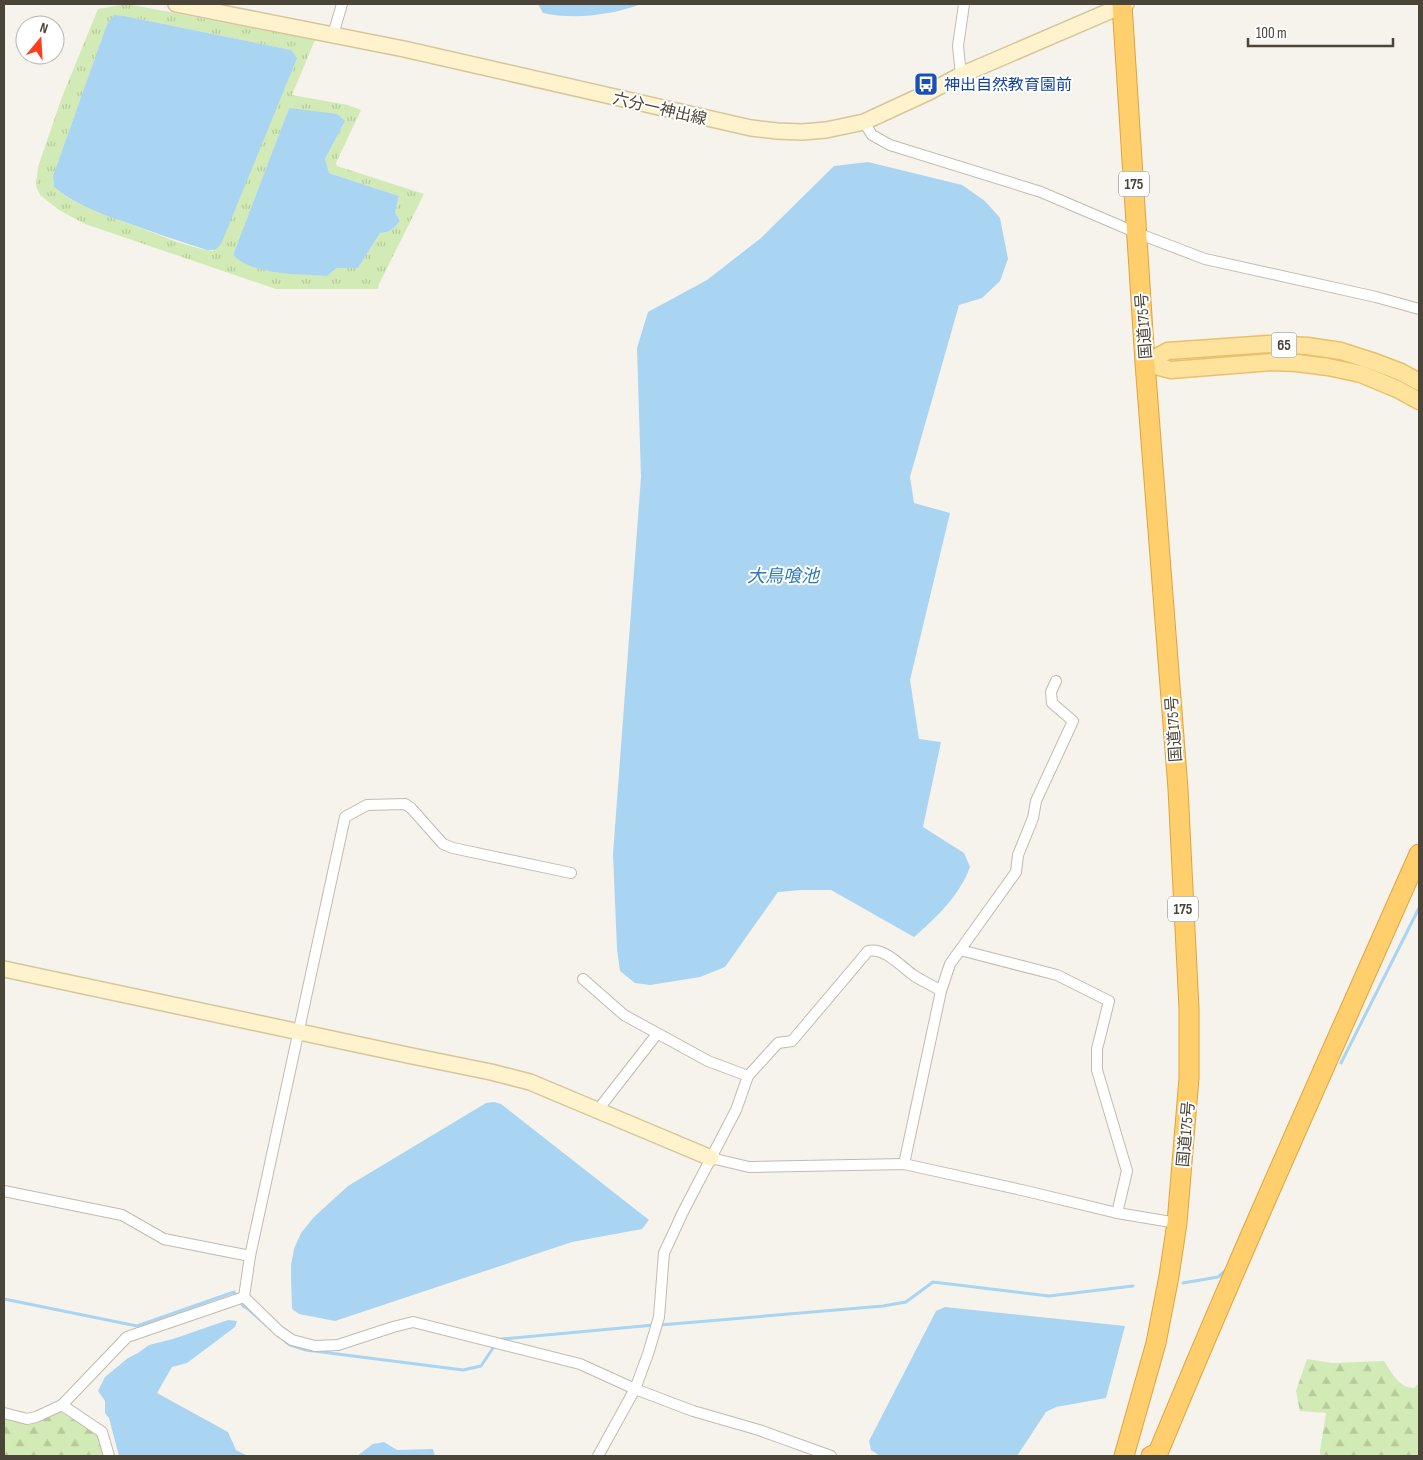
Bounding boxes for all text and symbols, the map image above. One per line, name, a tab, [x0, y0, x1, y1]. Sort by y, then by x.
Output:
north arrow	[15, 15, 65, 65]
scale bar	[1248, 15, 1393, 47]
text: N	[38, 19, 50, 37]
text: 100 m	[1256, 24, 1287, 43]
bus stop icon: 神出自然教育園前	[913, 71, 939, 97]
place label: 神出自然教育園前	[944, 76, 1072, 95]
street label: 六分一神出線	[611, 89, 709, 130]
road number: 175	[1119, 172, 1149, 196]
street label: 国道175号	[1133, 292, 1156, 360]
road number: 65	[1272, 332, 1296, 358]
water label: 大鳥喰池	[747, 566, 821, 587]
street label: 国道175号	[1163, 695, 1186, 763]
road number: 175	[1168, 896, 1198, 922]
street label: 国道175号	[1174, 1100, 1199, 1168]

